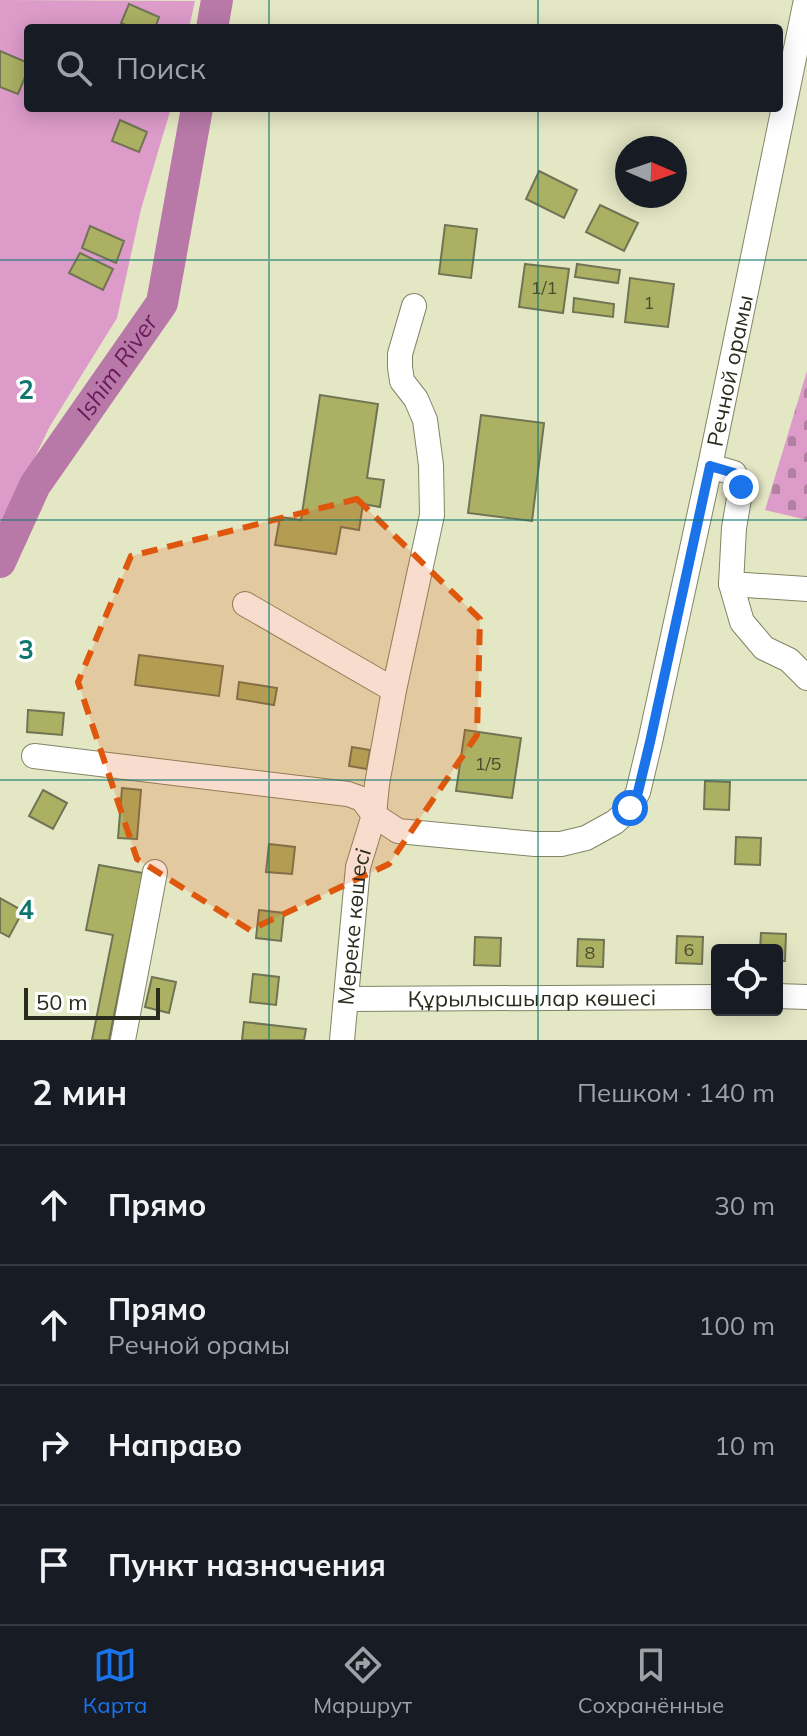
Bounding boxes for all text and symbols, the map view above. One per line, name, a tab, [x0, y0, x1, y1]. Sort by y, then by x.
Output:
search box	[24, 24, 783, 112]
icon: search	[52, 46, 96, 90]
text: Поиск	[116, 49, 206, 87]
north arrow	[615, 136, 687, 208]
house number: 1/1	[531, 276, 557, 299]
house number: 1	[644, 291, 654, 314]
street label: Речной орамы	[700, 292, 759, 449]
water label: Ishim River	[69, 307, 164, 425]
text: 2	[18, 373, 34, 406]
route end	[723, 469, 759, 505]
text: 3	[18, 633, 34, 666]
house number: 1/5	[475, 752, 502, 775]
route start	[612, 790, 648, 826]
street label: Мереке көшесі	[331, 845, 377, 1006]
text: 4	[18, 893, 34, 926]
house number: 6	[684, 938, 694, 961]
house number: 8	[585, 941, 595, 964]
map controls	[711, 944, 783, 1016]
button: locate	[711, 944, 783, 1016]
street label: Құрылысшылар көшесі	[408, 983, 656, 1013]
scale bar	[24, 984, 160, 1020]
text: 50 m	[36, 988, 87, 1016]
text: 2 мин	[32, 1071, 127, 1114]
text: Пешком · 140 m	[577, 1076, 775, 1109]
icon: ahead	[32, 1183, 76, 1227]
text: Прямо	[108, 1186, 206, 1224]
text: 30 m	[714, 1189, 775, 1222]
text: Прямо	[108, 1290, 206, 1328]
icon: ahead	[32, 1303, 76, 1347]
text: 100 m	[699, 1309, 775, 1342]
text: Речной орамы	[108, 1328, 290, 1361]
icon: right	[32, 1423, 76, 1467]
text: Направо	[108, 1426, 242, 1464]
text: 10 m	[714, 1429, 775, 1462]
icon: arrive	[32, 1543, 76, 1587]
text: Пункт назначения	[108, 1546, 386, 1584]
tab: Карта	[83, 1643, 148, 1719]
tab: Маршрут	[313, 1643, 412, 1719]
tab: Сохранённые	[578, 1643, 724, 1719]

